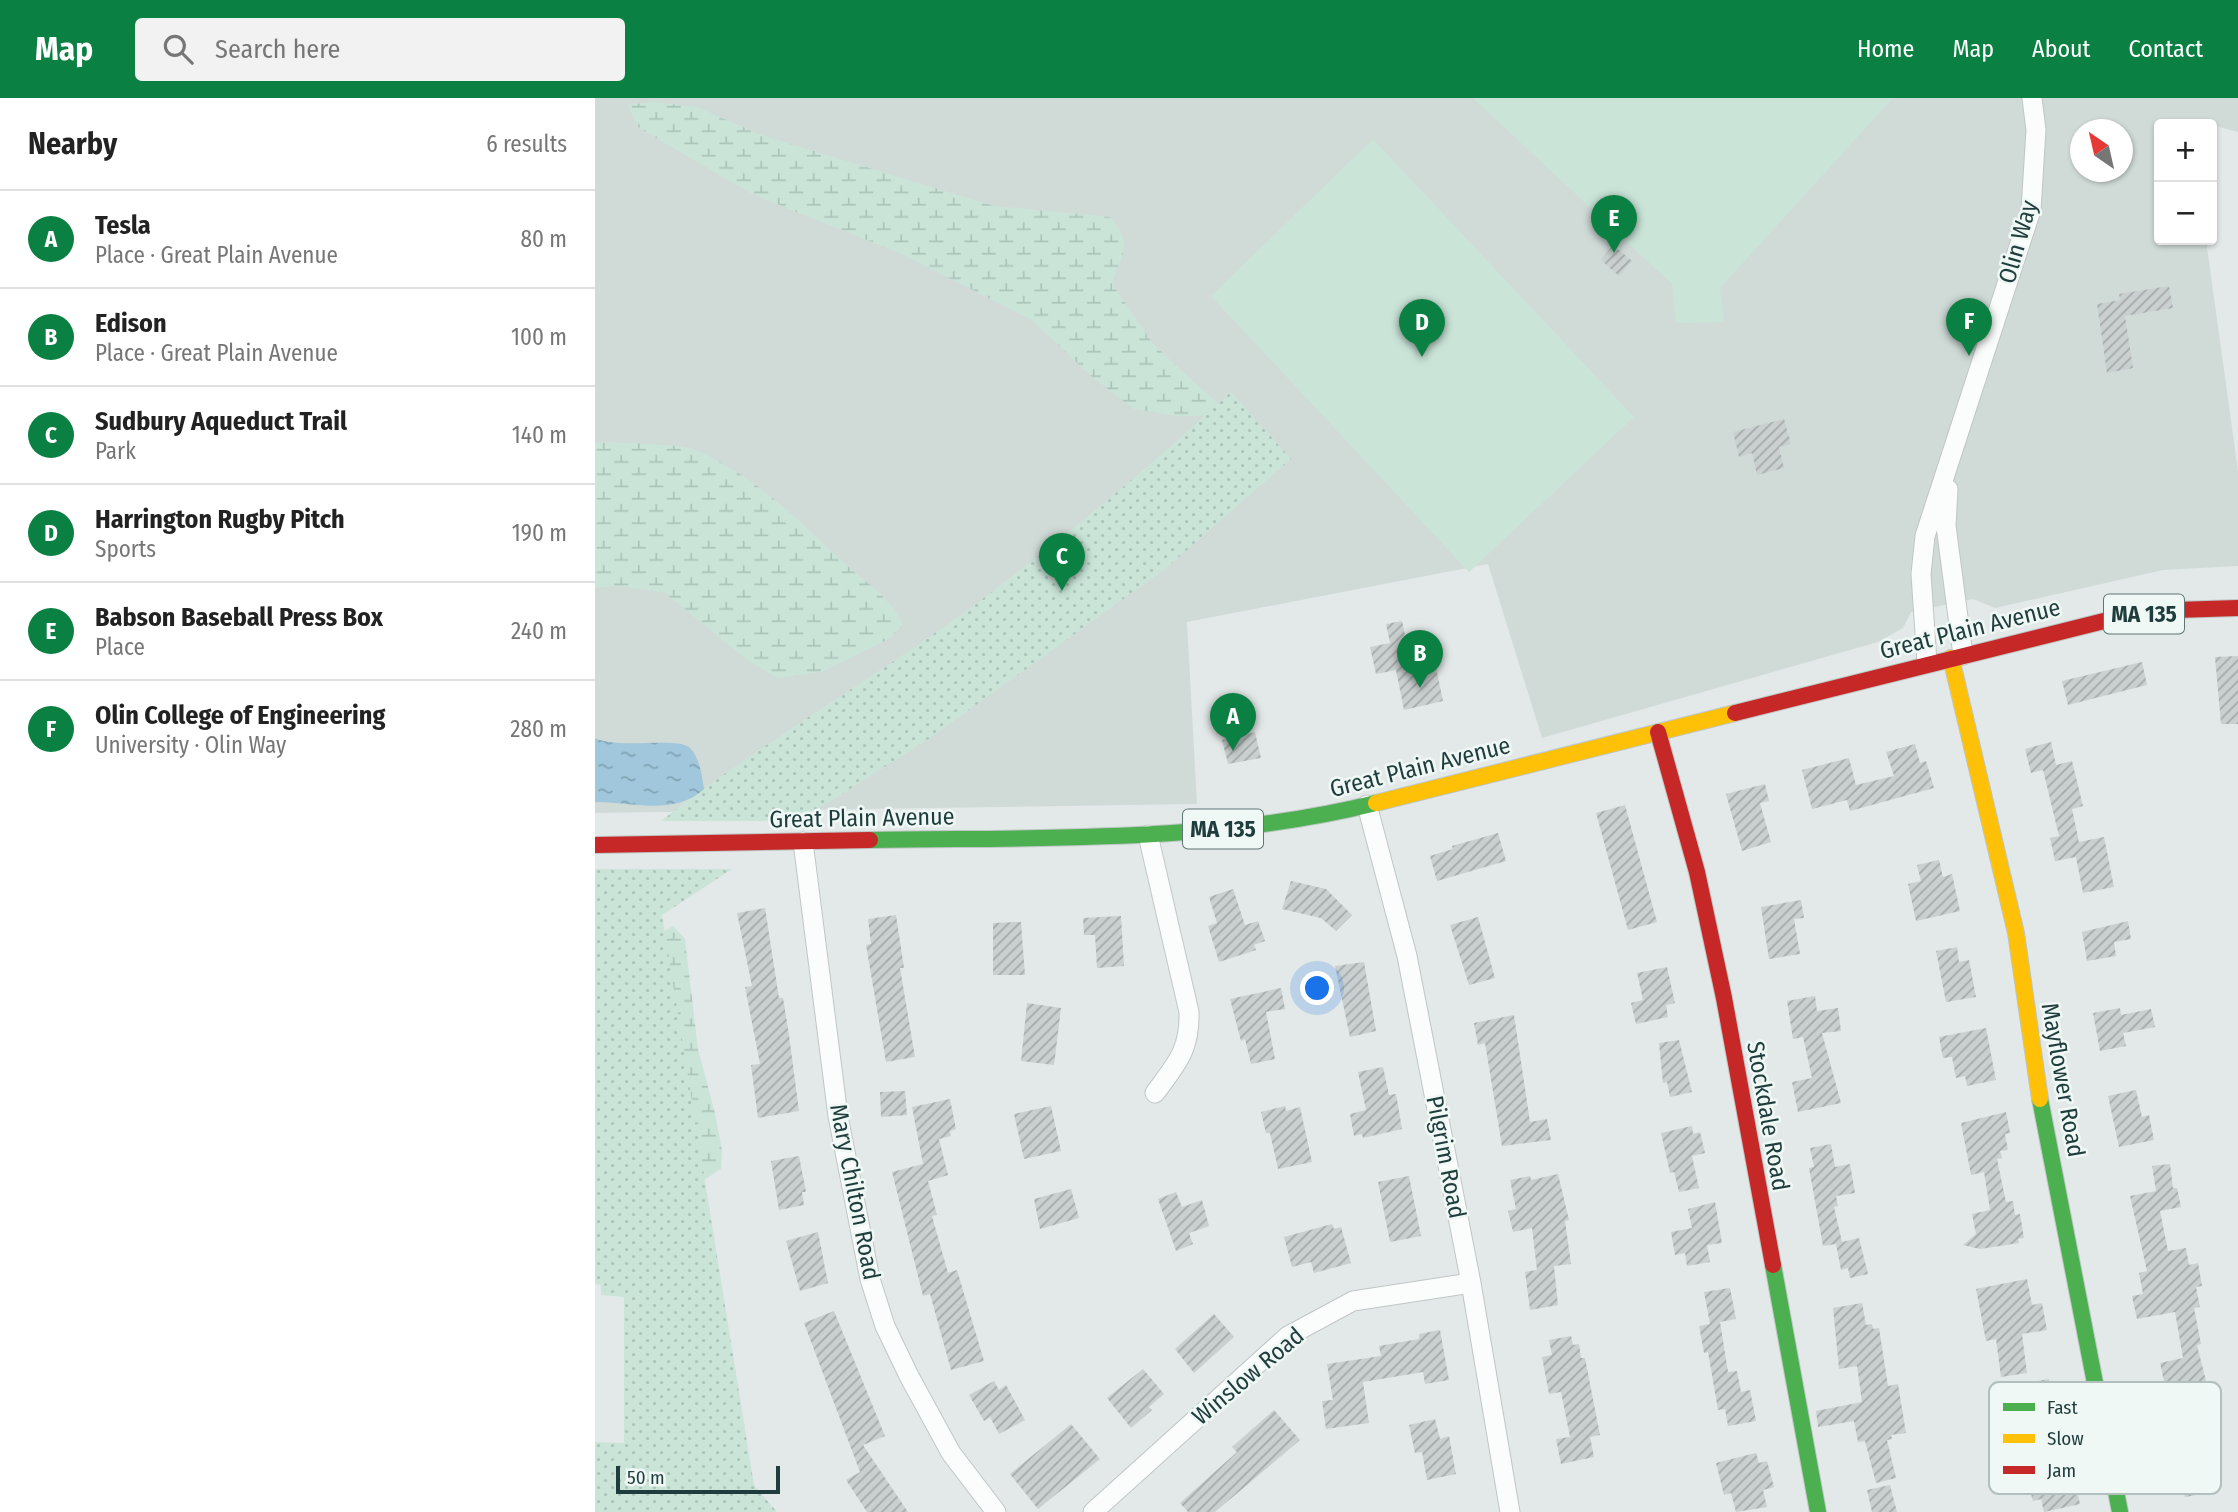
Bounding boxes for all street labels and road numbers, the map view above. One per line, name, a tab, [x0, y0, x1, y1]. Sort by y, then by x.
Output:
street label: Olin Way	[1993, 197, 2043, 287]
street label: Great Plain Avenue	[1877, 593, 2063, 665]
road number: MA 135	[2104, 594, 2184, 634]
street label: Great Plain Avenue	[1327, 731, 1513, 803]
street label: Great Plain Avenue	[769, 802, 955, 834]
road number: MA 135	[1183, 810, 1263, 848]
street label: Mayflower Road	[2036, 1001, 2090, 1159]
street label: Stockdale Road	[1741, 1039, 1795, 1193]
street label: Pilgrim Road	[1420, 1093, 1472, 1221]
street label: Mary Chilton Road	[824, 1102, 886, 1282]
street label: Winslow Road	[1187, 1321, 1309, 1431]

